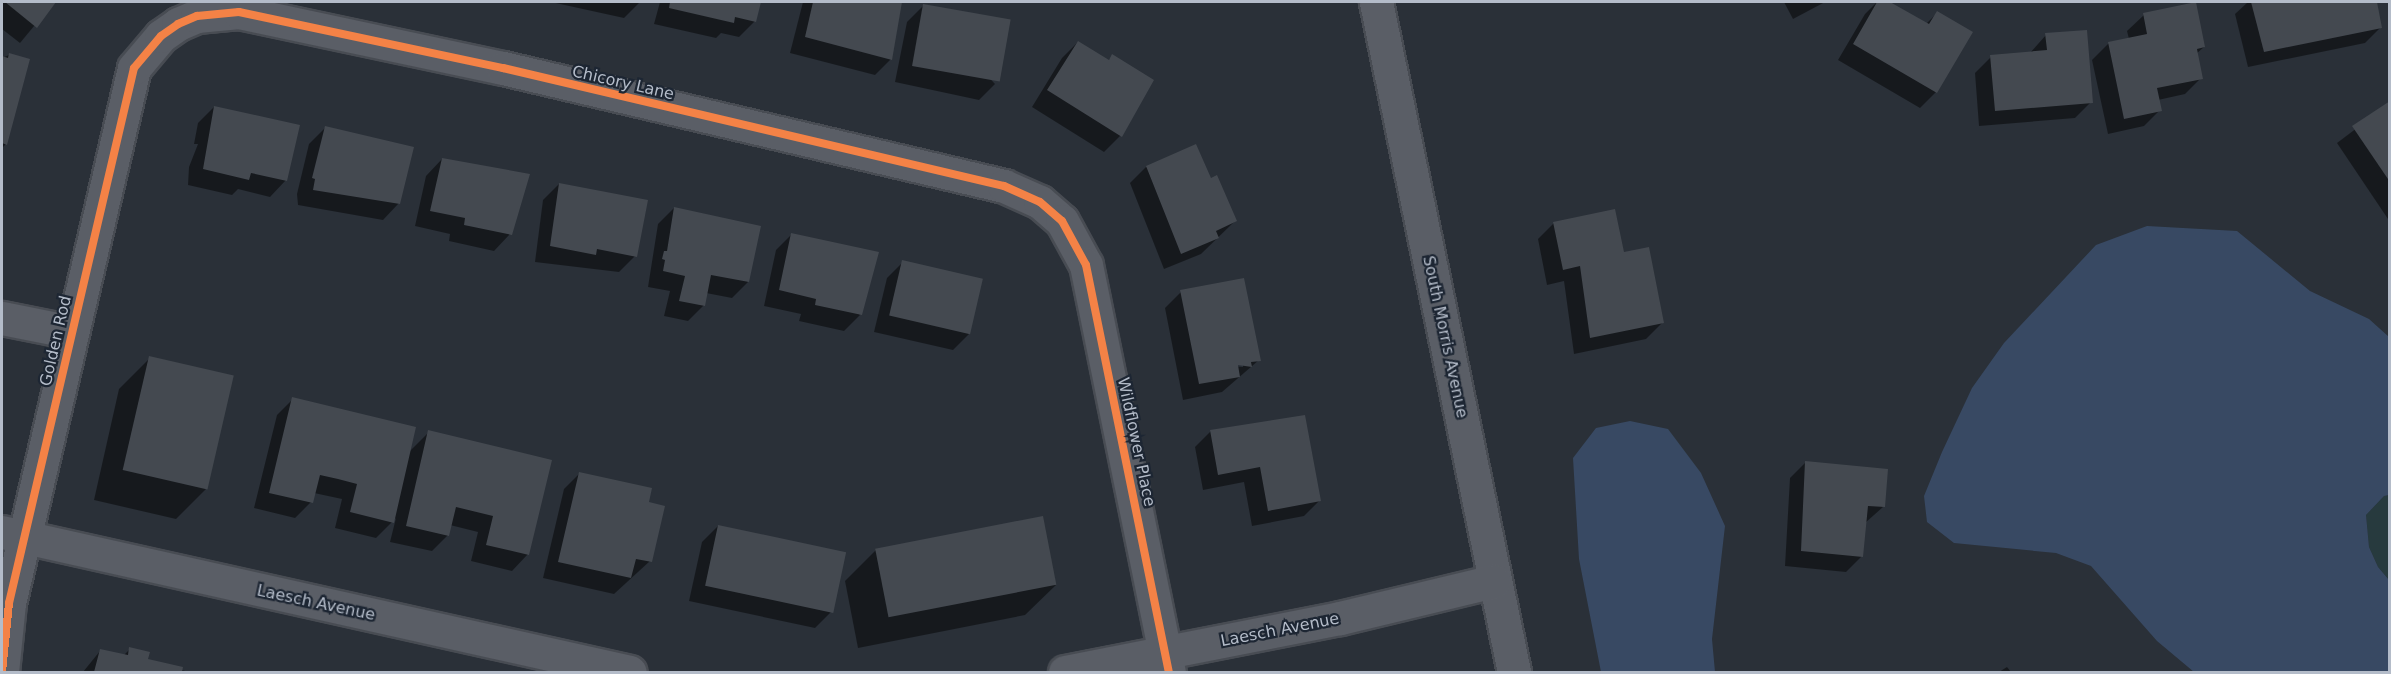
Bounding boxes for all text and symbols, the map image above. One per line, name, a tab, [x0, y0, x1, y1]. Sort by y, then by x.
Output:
street label: Chicory Lane	[570, 62, 676, 104]
street label: South Morris Avenue	[1418, 254, 1472, 420]
street label: Golden Rod	[36, 294, 76, 388]
street label: Wildflower Place	[1113, 376, 1159, 508]
street label: Laesch Avenue	[255, 581, 377, 625]
street label: Laesch Avenue	[1219, 609, 1341, 651]

